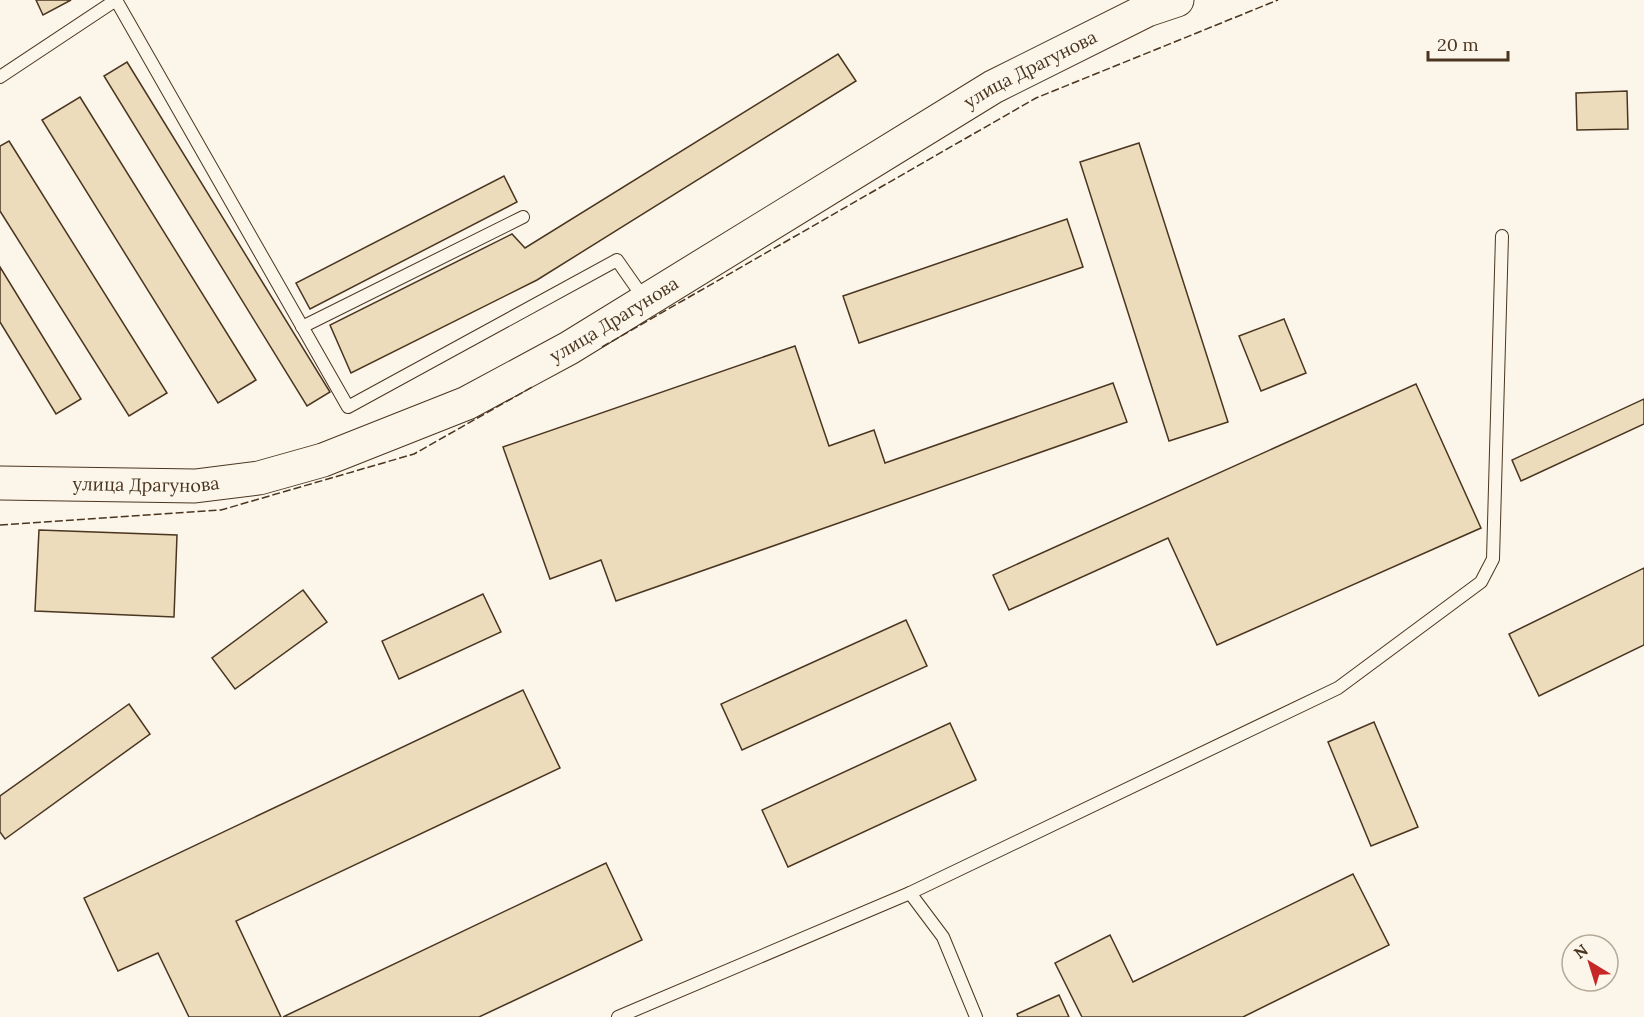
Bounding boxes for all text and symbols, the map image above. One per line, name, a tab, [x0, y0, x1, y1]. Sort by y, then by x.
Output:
scale bar	[1428, 24, 1508, 62]
street label: улица Драгунова	[959, 25, 1101, 113]
text: 20 m	[1437, 33, 1479, 56]
street label: улица Драгунова	[546, 271, 683, 367]
street label: улица Драгунова	[72, 471, 221, 498]
north arrow	[1560, 933, 1620, 993]
text: N	[1570, 939, 1592, 963]

